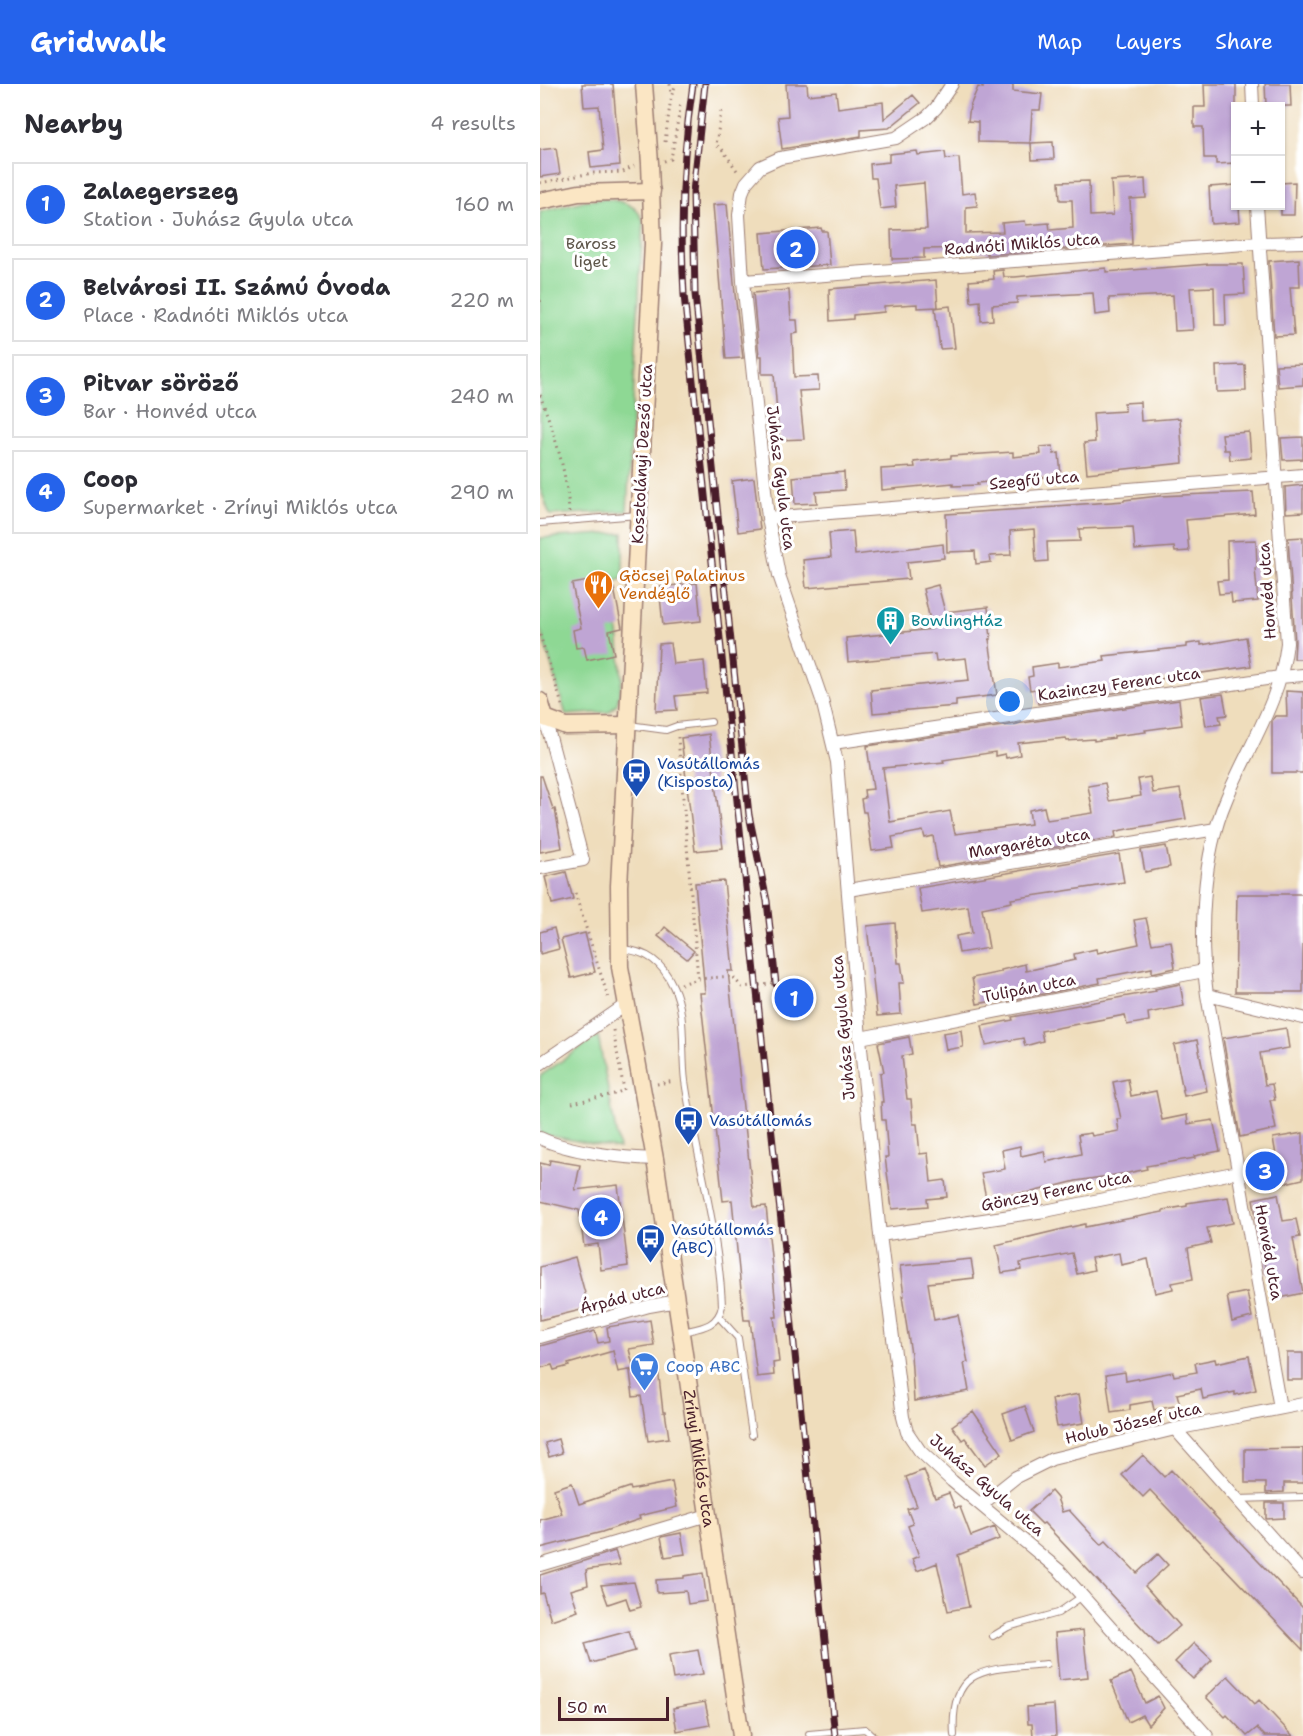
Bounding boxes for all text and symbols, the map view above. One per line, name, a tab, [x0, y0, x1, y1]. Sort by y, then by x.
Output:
text: Gridwalk	[30, 23, 167, 61]
text: Map	[1037, 28, 1082, 56]
text: Layers	[1115, 28, 1182, 56]
text: Share	[1215, 28, 1273, 56]
map controls	[1231, 102, 1285, 210]
button: +	[1231, 102, 1285, 156]
text: Nearby	[24, 106, 123, 141]
text: 4 results	[430, 110, 516, 136]
button: −	[1231, 156, 1285, 210]
text: Zalaegerszeg	[83, 177, 238, 206]
text: 1	[41, 191, 50, 217]
text: 160 m	[455, 191, 514, 217]
text: Station · Juhász Gyula utca	[83, 206, 353, 232]
pin: 2	[776, 226, 816, 272]
street label: Radnóti Miklós utca	[943, 228, 1101, 260]
park label: Baross liget	[566, 233, 616, 272]
text: Belvárosi II. Számú Óvoda	[83, 273, 390, 302]
text: 2	[39, 287, 53, 313]
text: 220 m	[450, 287, 514, 313]
text: Place · Radnóti Miklós utca	[83, 302, 348, 328]
street label: Kosztolányi Dezső utca	[627, 364, 657, 544]
text: Pitvar söröző	[83, 369, 239, 398]
text: 3	[39, 383, 53, 409]
text: 240 m	[449, 383, 514, 409]
text: Bar · Honvéd utca	[83, 398, 257, 424]
street label: Juhász Gyula utca	[762, 405, 800, 551]
text: Coop	[83, 465, 138, 494]
street label: Szegfű utca	[988, 466, 1080, 494]
text: 4	[39, 479, 53, 505]
text: 290 m	[449, 479, 514, 505]
text: Supermarket · Zrínyi Miklós utca	[83, 494, 397, 520]
street label: Honvéd utca	[1253, 542, 1281, 640]
place label: Göcsej Palatinus Vendéglő	[619, 565, 745, 604]
restaurant icon: Göcsej Palatinus Vendéglő	[582, 568, 614, 610]
building icon: BowlingHáz	[874, 604, 906, 646]
place label: BowlingHáz	[911, 610, 1003, 631]
street label: Kazinczy Ferenc utca	[1036, 662, 1202, 706]
your location	[995, 687, 1024, 716]
place label: Vasútállomás (Kisposta)	[657, 753, 760, 792]
bus stop icon: Vasútállomás (Kisposta)	[620, 756, 652, 798]
street label: Margaréta utca	[967, 823, 1091, 863]
street label: Juhász Gyula utca	[826, 955, 860, 1101]
street label: Tulipán utca	[981, 969, 1077, 1007]
pin: 1	[774, 976, 814, 1020]
bus stop icon: Vasútállomás	[672, 1104, 704, 1146]
place label: Vasútállomás	[709, 1110, 812, 1131]
pin: 3	[1246, 1148, 1284, 1194]
street label: Gönczy Ferenc utca	[979, 1166, 1133, 1216]
pin: 4	[582, 1194, 620, 1240]
street label: Honvéd utca	[1250, 1202, 1288, 1302]
place label: Vasútállomás (ABC)	[671, 1219, 774, 1258]
bus stop icon: Vasútállomás (ABC)	[634, 1222, 666, 1264]
street label: Árpád utca	[578, 1277, 667, 1319]
supermarket icon: Coop ABC	[629, 1350, 661, 1392]
place label: Coop ABC	[666, 1356, 740, 1377]
street label: Zrínyi Miklós utca	[679, 1388, 720, 1529]
street label: Holub József utca	[1063, 1397, 1203, 1449]
street label: Juhász Gyula utca	[925, 1429, 1049, 1541]
scale bar	[558, 1694, 669, 1722]
text: 50 m	[567, 1697, 607, 1718]

